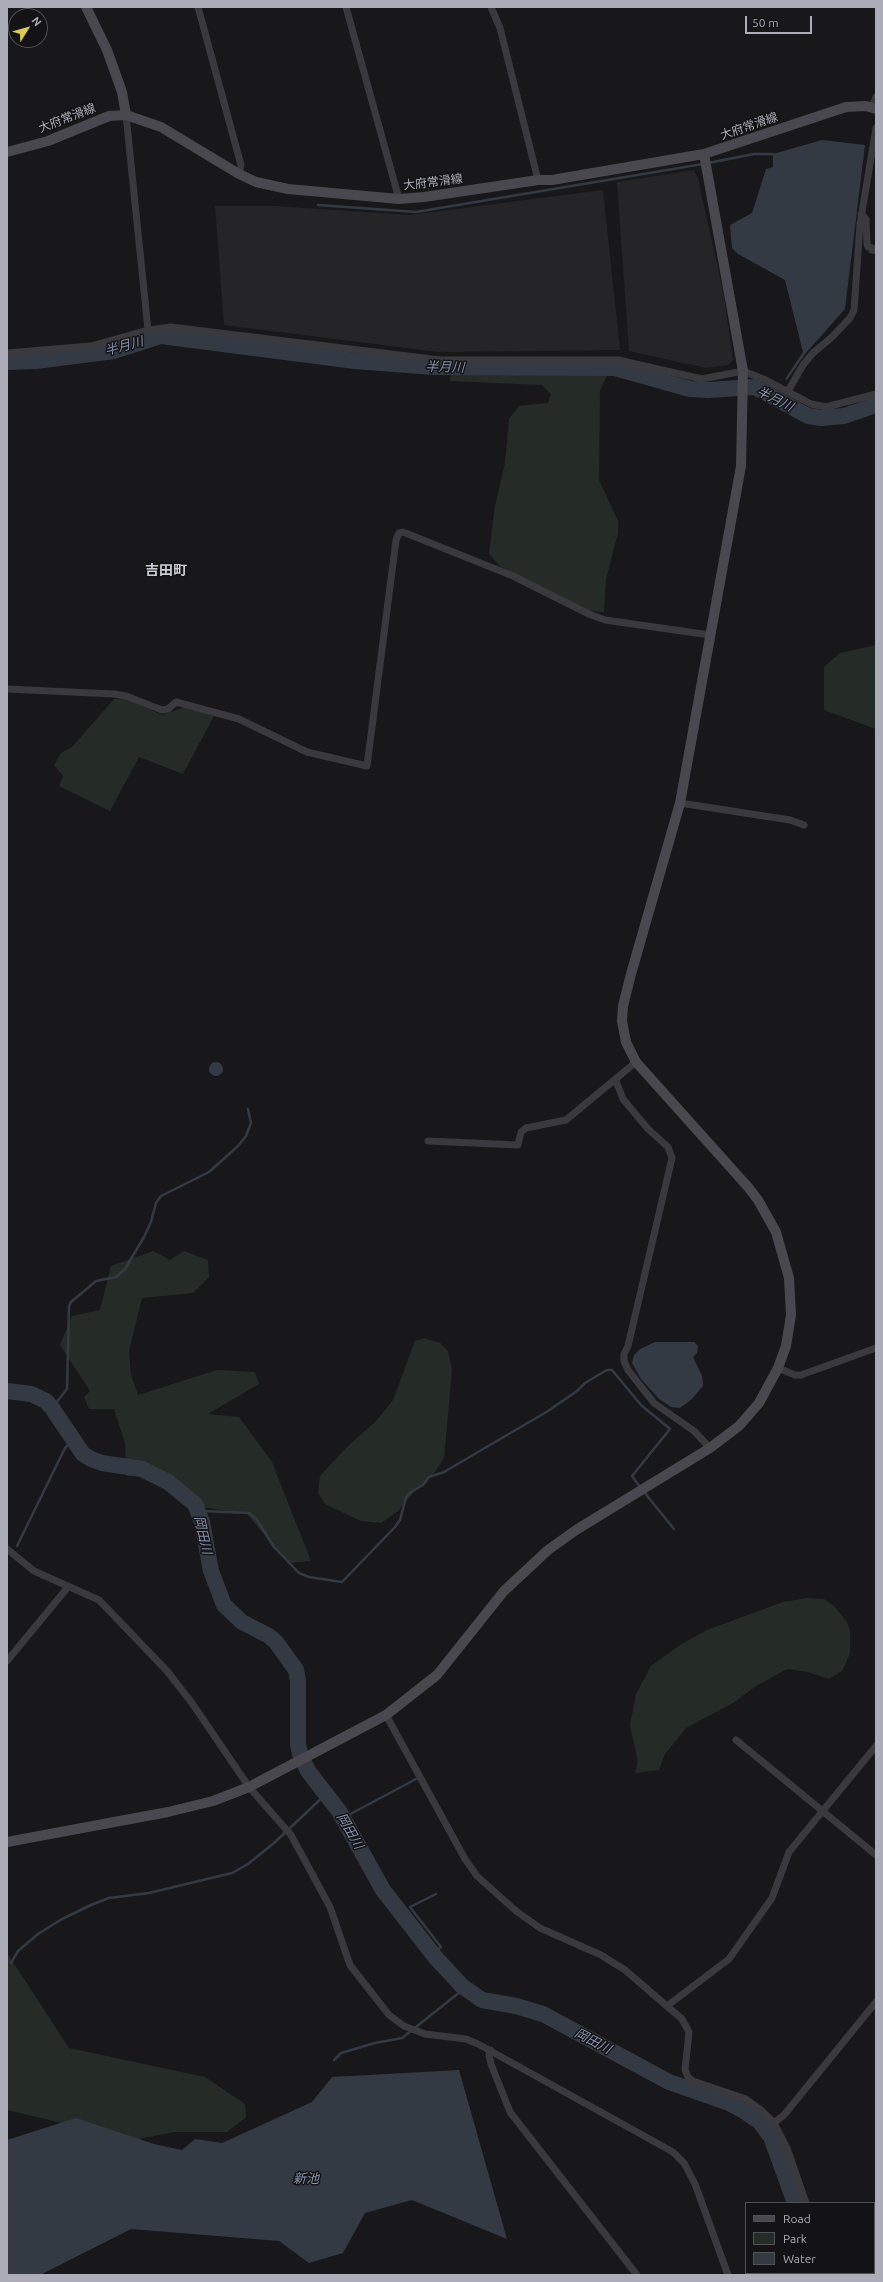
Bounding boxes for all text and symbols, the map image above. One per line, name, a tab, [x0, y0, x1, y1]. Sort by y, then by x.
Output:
north arrow	[8, 8, 48, 48]
scale bar	[747, 8, 814, 34]
text: N	[30, 14, 44, 28]
text: 50 m	[752, 16, 779, 29]
street label: 大府常滑線	[36, 101, 98, 135]
street label: 大府常滑線	[718, 109, 780, 143]
street label: 大府常滑線	[402, 171, 464, 193]
water label: 半月川	[103, 333, 145, 359]
water label: 半月川	[425, 359, 465, 375]
water label: 半月川	[754, 383, 796, 415]
district label: 吉田町	[145, 562, 187, 578]
water label: 岡田川	[191, 1514, 215, 1556]
water label: 岡田川	[333, 1810, 367, 1852]
water label: 岡田川	[572, 2025, 614, 2057]
water label: 新池	[293, 2171, 319, 2187]
legend	[745, 2202, 875, 2274]
text: Road	[783, 2212, 811, 2225]
text: Park	[783, 2232, 807, 2245]
text: Water	[783, 2252, 816, 2265]

